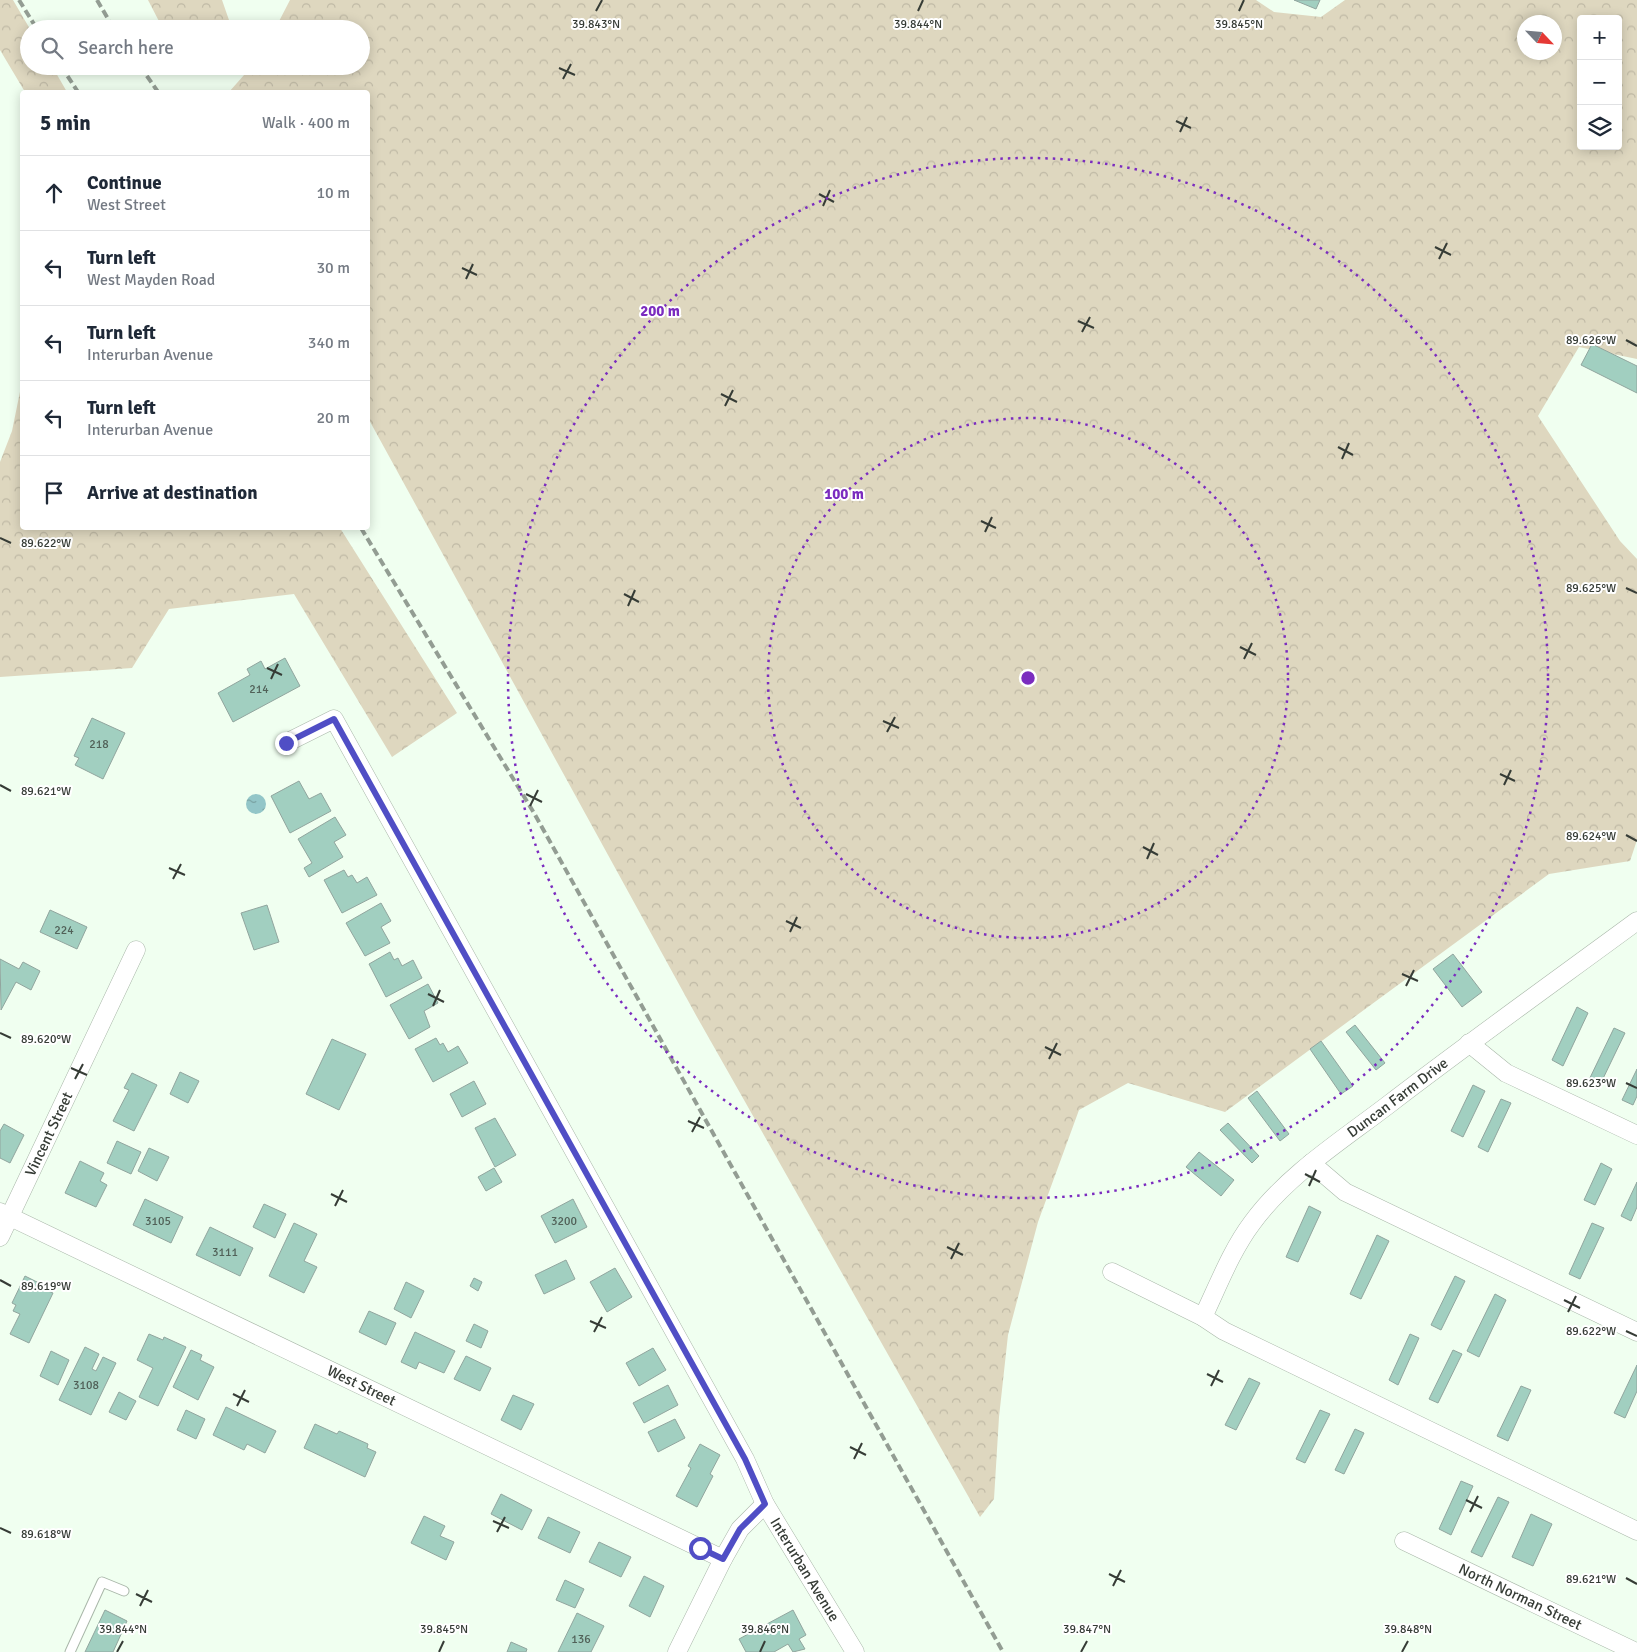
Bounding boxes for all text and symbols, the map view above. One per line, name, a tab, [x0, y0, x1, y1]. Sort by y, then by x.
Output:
north arrow	[1517, 15, 1562, 60]
map controls	[1577, 15, 1622, 150]
button: +	[1577, 15, 1622, 60]
text: 39.843°N	[572, 17, 620, 32]
text: 39.844°N	[894, 17, 942, 32]
text: 39.845°N	[1215, 17, 1263, 32]
search box	[20, 20, 370, 75]
icon: search	[38, 34, 66, 62]
text: Search here	[78, 36, 174, 60]
button: −	[1577, 60, 1622, 105]
button: layers	[1577, 105, 1622, 150]
text: 5 min	[40, 110, 91, 136]
text: Walk · 400 m	[262, 113, 350, 133]
text: Continue	[87, 171, 162, 195]
icon: ahead	[40, 179, 68, 207]
text: 10 m	[316, 183, 350, 203]
text: West Street	[87, 195, 166, 215]
text: Turn left	[87, 246, 156, 270]
icon: left	[40, 254, 68, 282]
text: 30 m	[316, 258, 350, 278]
text: West Mayden Road	[87, 270, 215, 290]
text: 200 m	[640, 302, 680, 320]
text: Turn left	[87, 321, 156, 345]
icon: left	[40, 329, 68, 357]
text: 340 m	[308, 333, 350, 353]
text: 89.626°W	[1566, 333, 1616, 348]
text: Interurban Avenue	[87, 345, 213, 365]
text: Turn left	[87, 396, 156, 420]
icon: left	[40, 404, 68, 432]
text: 20 m	[316, 408, 350, 428]
text: Interurban Avenue	[87, 420, 213, 440]
icon: arrive	[40, 479, 68, 507]
text: Arrive at destination	[87, 481, 258, 505]
text: 100 m	[824, 485, 864, 503]
text: 89.622°W	[21, 536, 71, 551]
text: 89.625°W	[1566, 581, 1616, 596]
centre of rings	[1019, 669, 1037, 687]
house number: 214	[249, 682, 269, 697]
route end	[275, 732, 298, 755]
house number: 218	[89, 737, 109, 752]
text: 89.621°W	[21, 784, 71, 799]
text: 89.624°W	[1566, 829, 1616, 844]
house number: 224	[54, 923, 74, 938]
text: 89.620°W	[21, 1032, 71, 1047]
street label: Duncan Farm Drive	[1344, 1054, 1452, 1141]
text: 89.623°W	[1566, 1076, 1616, 1091]
street label: Vincent Street	[21, 1089, 76, 1179]
house number: 3105	[145, 1214, 171, 1229]
house number: 3200	[551, 1214, 577, 1229]
house number: 3111	[212, 1245, 238, 1260]
text: 89.619°W	[21, 1279, 71, 1294]
text: 89.622°W	[1566, 1324, 1616, 1339]
street label: West Street	[324, 1361, 399, 1410]
house number: 3108	[73, 1378, 99, 1393]
street label: Interurban Avenue	[766, 1514, 843, 1625]
text: 89.618°W	[21, 1527, 71, 1542]
route start	[689, 1537, 712, 1560]
street label: North Norman Street	[1456, 1560, 1585, 1634]
text: 89.621°W	[1566, 1572, 1616, 1587]
text: 39.844°N	[99, 1622, 147, 1637]
text: 39.845°N	[420, 1622, 468, 1637]
text: 39.846°N	[741, 1622, 789, 1637]
text: 39.847°N	[1063, 1622, 1111, 1637]
text: 39.848°N	[1384, 1622, 1432, 1637]
house number: 136	[571, 1632, 591, 1647]

